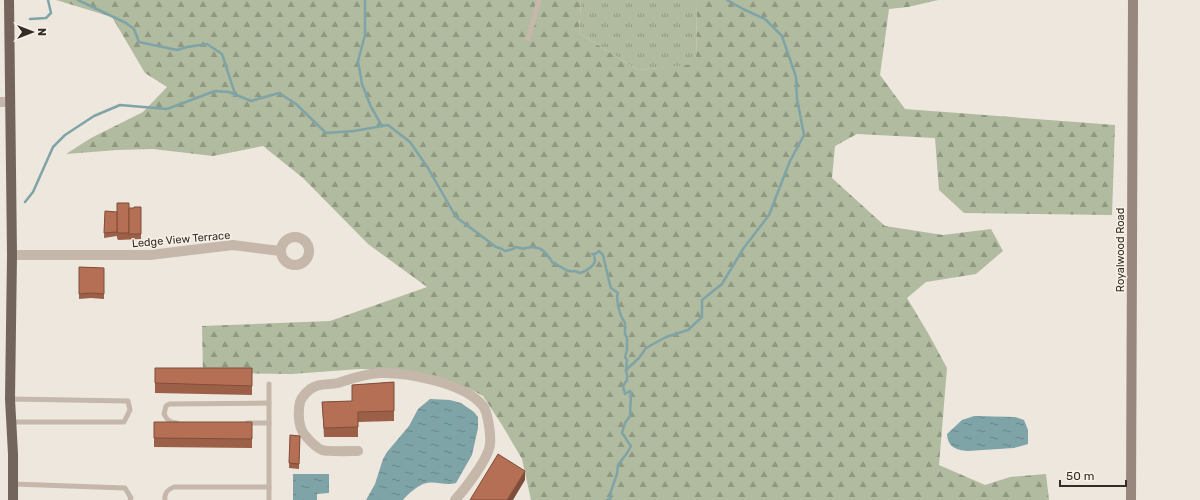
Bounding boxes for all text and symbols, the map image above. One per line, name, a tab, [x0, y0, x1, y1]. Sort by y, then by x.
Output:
north arrow	[12, 12, 52, 52]
text: N	[35, 28, 48, 36]
street label: Royalwood Road	[1114, 208, 1127, 292]
street label: Ledge View Terrace	[131, 229, 231, 250]
scale bar	[1060, 462, 1126, 488]
text: 50 m	[1066, 469, 1094, 483]

